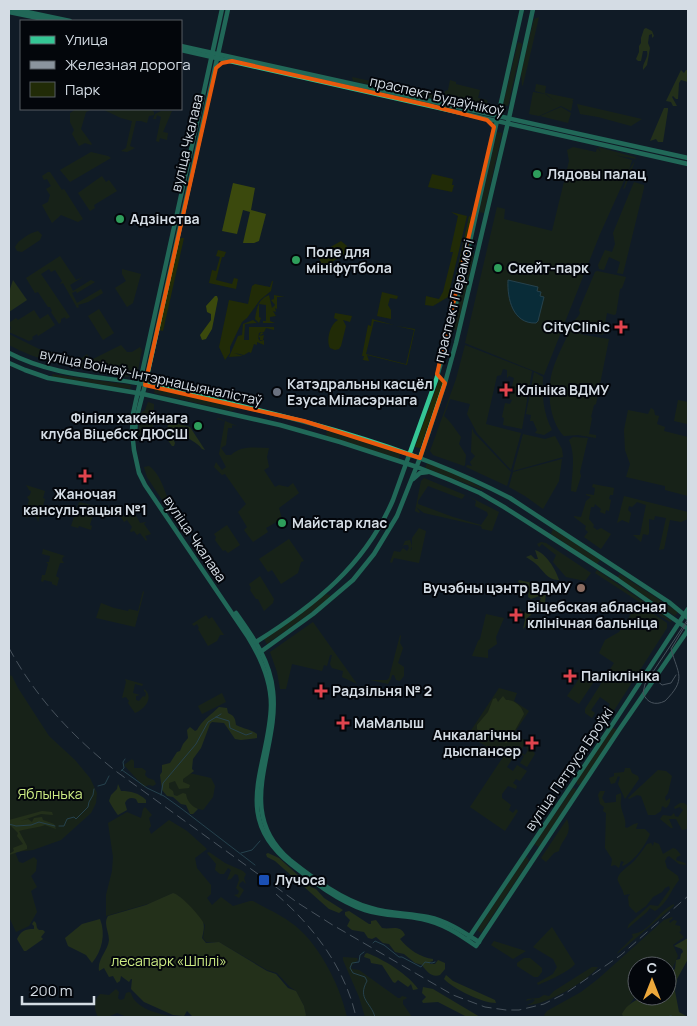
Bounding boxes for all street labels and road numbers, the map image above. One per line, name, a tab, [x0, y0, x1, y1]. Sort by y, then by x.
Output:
street label: праспект Будаўнікоў	[368, 71, 507, 120]
street label: вуліца Чкалава	[166, 92, 207, 194]
street label: праспект Перамогі	[429, 237, 478, 365]
street label: вуліца Воінаў-Інтэрнацыяналістаў	[38, 344, 265, 410]
street label: вуліца Чкалава	[160, 492, 231, 585]
street label: вуліца Пятруся Броўкі	[520, 703, 617, 834]

